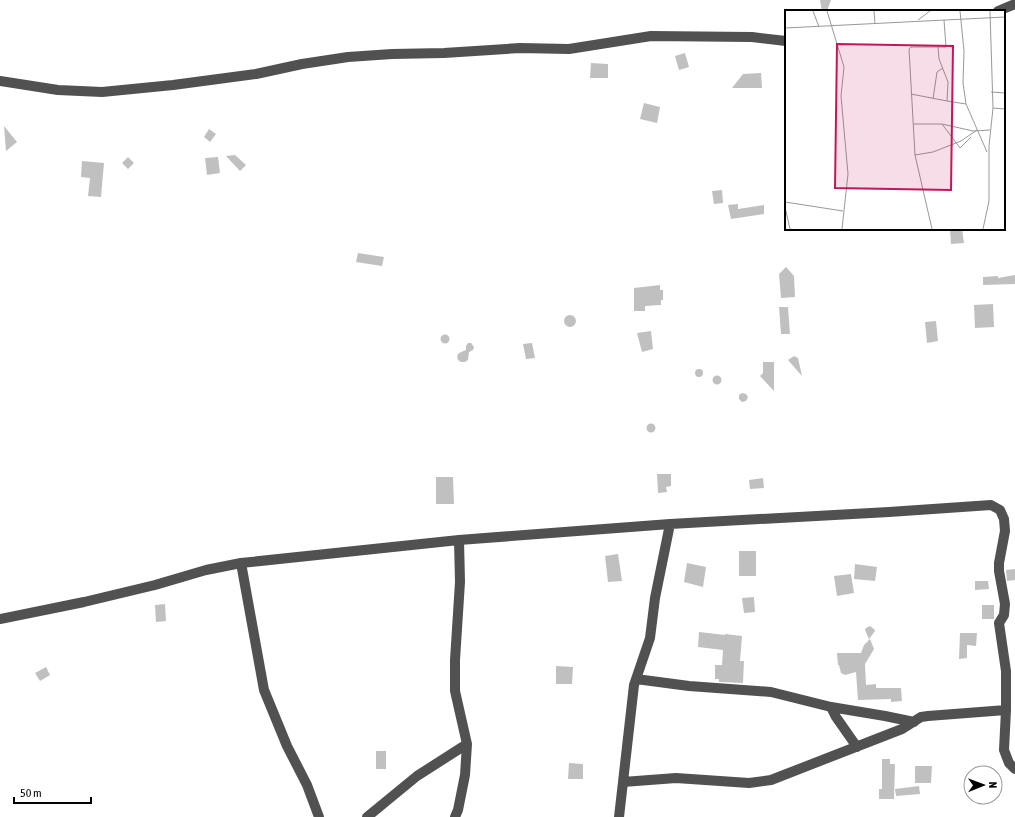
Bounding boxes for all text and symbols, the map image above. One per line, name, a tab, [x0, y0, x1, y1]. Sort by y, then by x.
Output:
inset map	[785, 10, 1005, 230]
north arrow	[963, 765, 1003, 805]
scale bar	[14, 779, 91, 805]
text: N	[987, 781, 999, 788]
text: 50 m	[20, 786, 42, 800]

